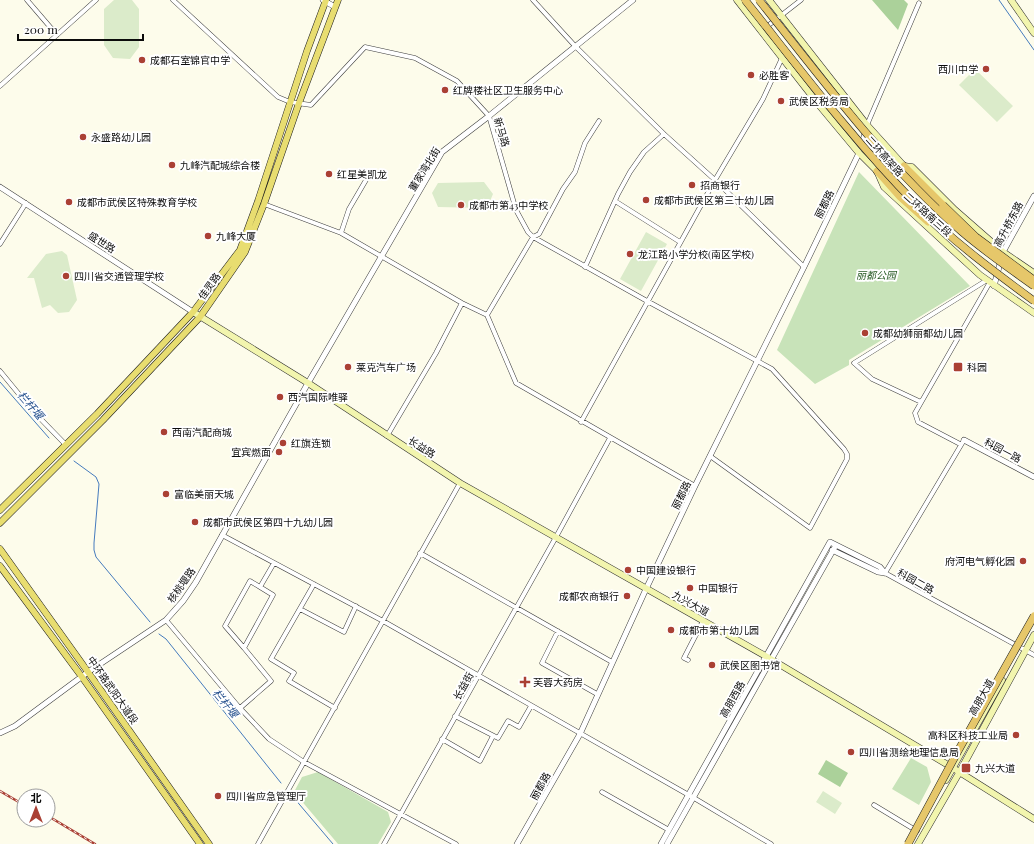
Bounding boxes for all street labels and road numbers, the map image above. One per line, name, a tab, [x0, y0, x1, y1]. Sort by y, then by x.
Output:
street label: 新马路	[491, 116, 513, 148]
street label: 二环高架路	[863, 133, 907, 179]
street label: 董家湾北街	[405, 144, 443, 194]
street label: 丽都路	[811, 187, 837, 221]
street label: 二环路南三段	[901, 189, 955, 239]
street label: 高升桥东路	[990, 199, 1026, 249]
street label: 盛世路	[86, 228, 118, 256]
street label: 佳灵路	[195, 270, 223, 302]
street label: 长益路	[406, 433, 438, 461]
street label: 科园一路	[982, 434, 1024, 466]
street label: 丽都路	[668, 478, 694, 512]
street label: 核桃堰路	[164, 565, 198, 605]
street label: 科园二路	[895, 565, 937, 597]
street label: 九兴大道	[670, 587, 712, 619]
street label: 中环路武阳大道段	[84, 653, 142, 727]
street label: 长益街	[450, 669, 476, 703]
street label: 高朋大道	[965, 676, 997, 718]
street label: 高朋西路	[716, 678, 748, 720]
street label: 丽都路	[527, 769, 553, 803]

